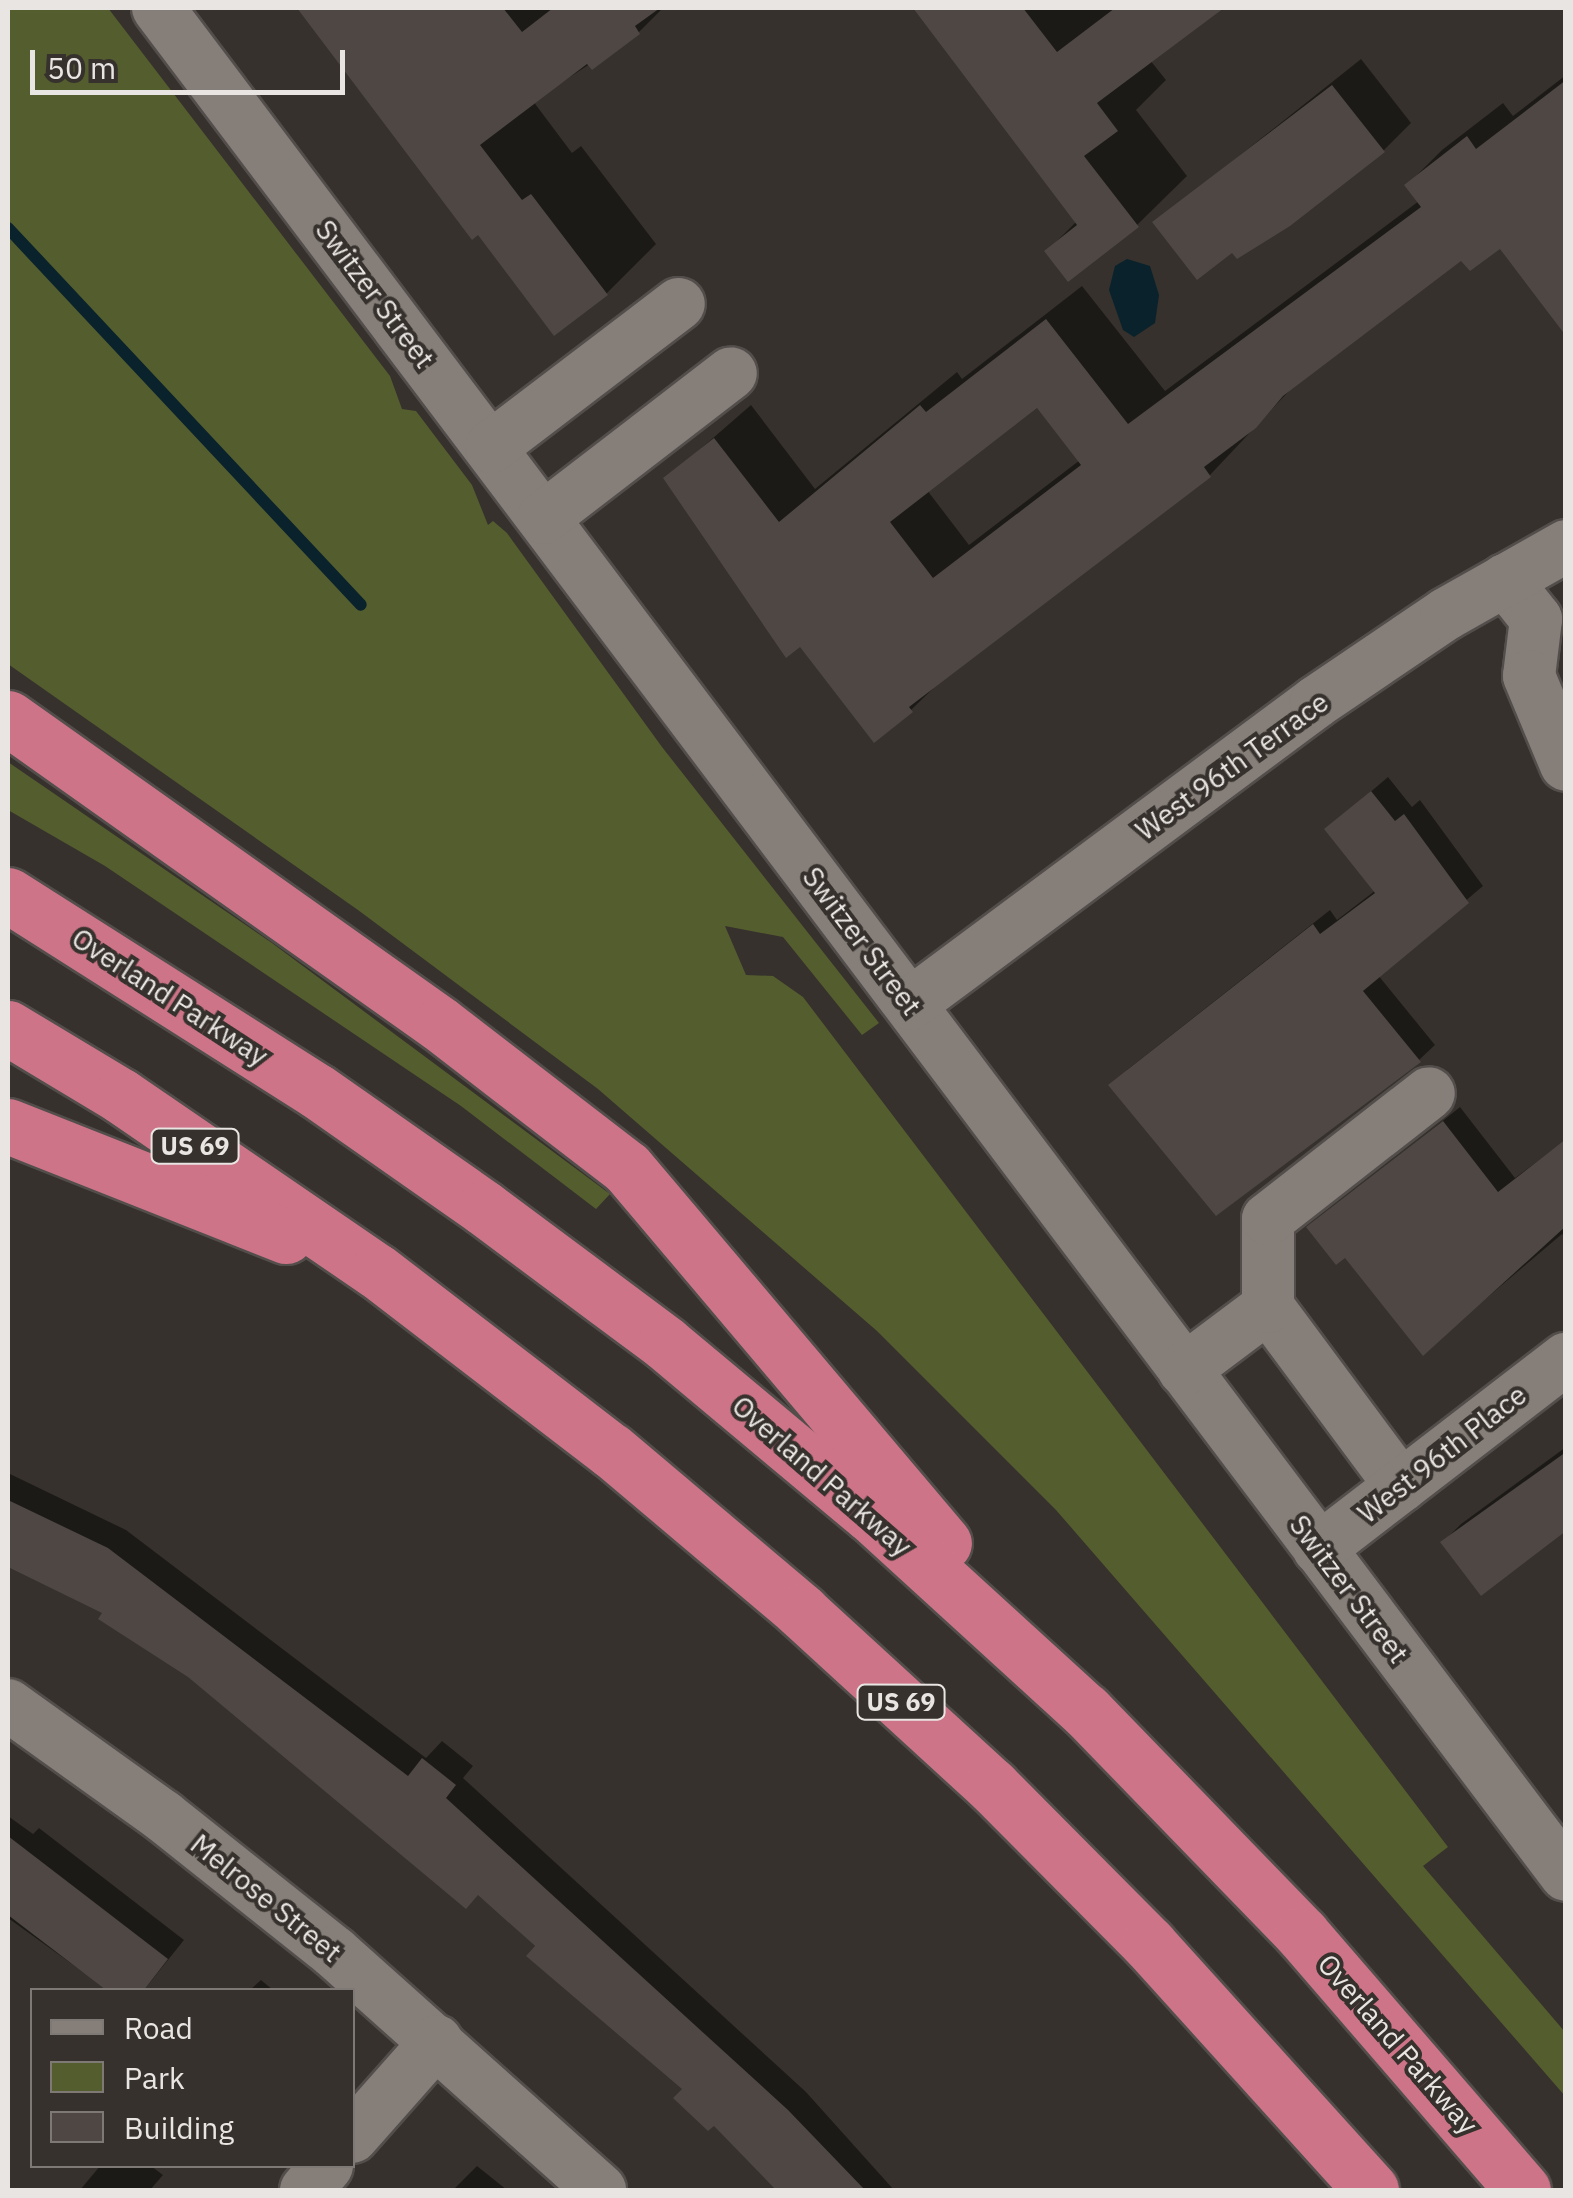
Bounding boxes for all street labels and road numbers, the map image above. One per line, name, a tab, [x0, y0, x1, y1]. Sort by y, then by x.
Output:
street label: Switzer Street	[309, 213, 441, 375]
street label: West 96th Terrace	[1129, 685, 1335, 847]
street label: Switzer Street	[796, 860, 928, 1022]
street label: Overland Parkway	[66, 921, 274, 1073]
road number: US 69	[150, 1126, 240, 1166]
street label: West 96th Place	[1351, 1378, 1533, 1530]
street label: Overland Parkway	[725, 1389, 919, 1563]
street label: Switzer Street	[1283, 1508, 1415, 1670]
road number: US 69	[856, 1682, 946, 1722]
street label: Melrose Street	[184, 1827, 348, 1969]
street label: Overland Parkway	[1311, 1947, 1485, 2141]

